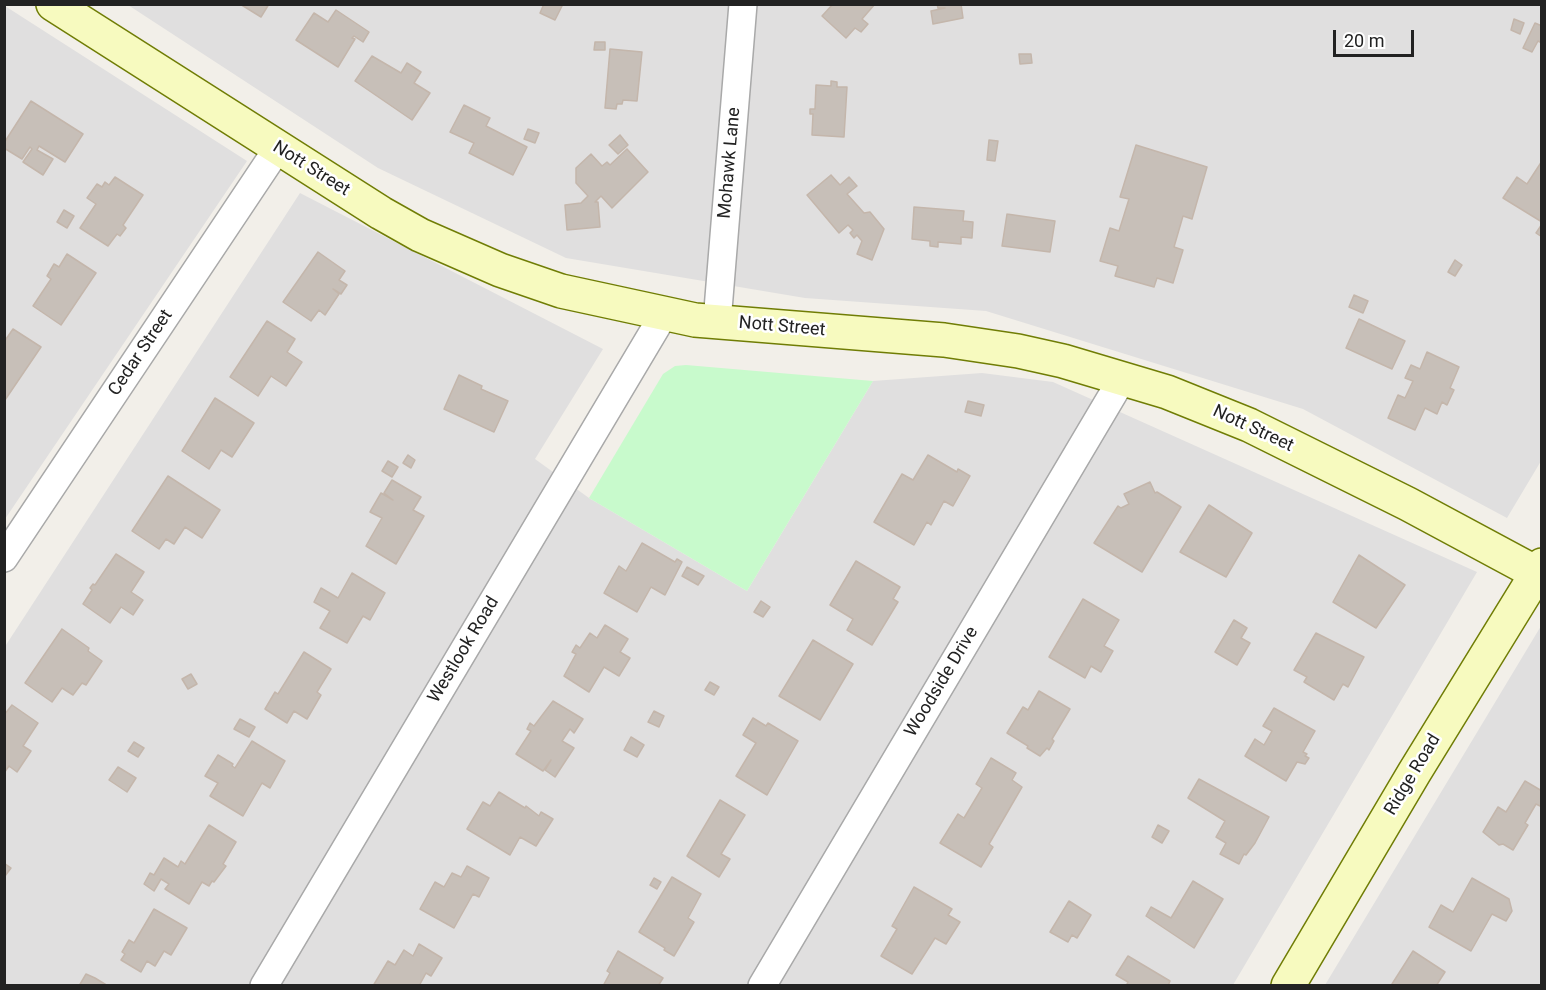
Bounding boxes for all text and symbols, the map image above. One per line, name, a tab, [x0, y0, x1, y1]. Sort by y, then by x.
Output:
scale bar	[1336, 18, 1417, 56]
text: 20 m	[1344, 30, 1384, 51]
street label: Mohawk Lane	[714, 106, 746, 220]
street label: Nott Street	[268, 137, 354, 201]
street label: Cedar Street	[104, 306, 178, 400]
street label: Nott Street	[738, 312, 826, 342]
street label: Nott Street	[1209, 401, 1297, 457]
street label: Westlook Road	[424, 593, 504, 707]
street label: Woodside Drive	[901, 623, 983, 741]
street label: Ridge Road	[1380, 730, 1446, 820]

